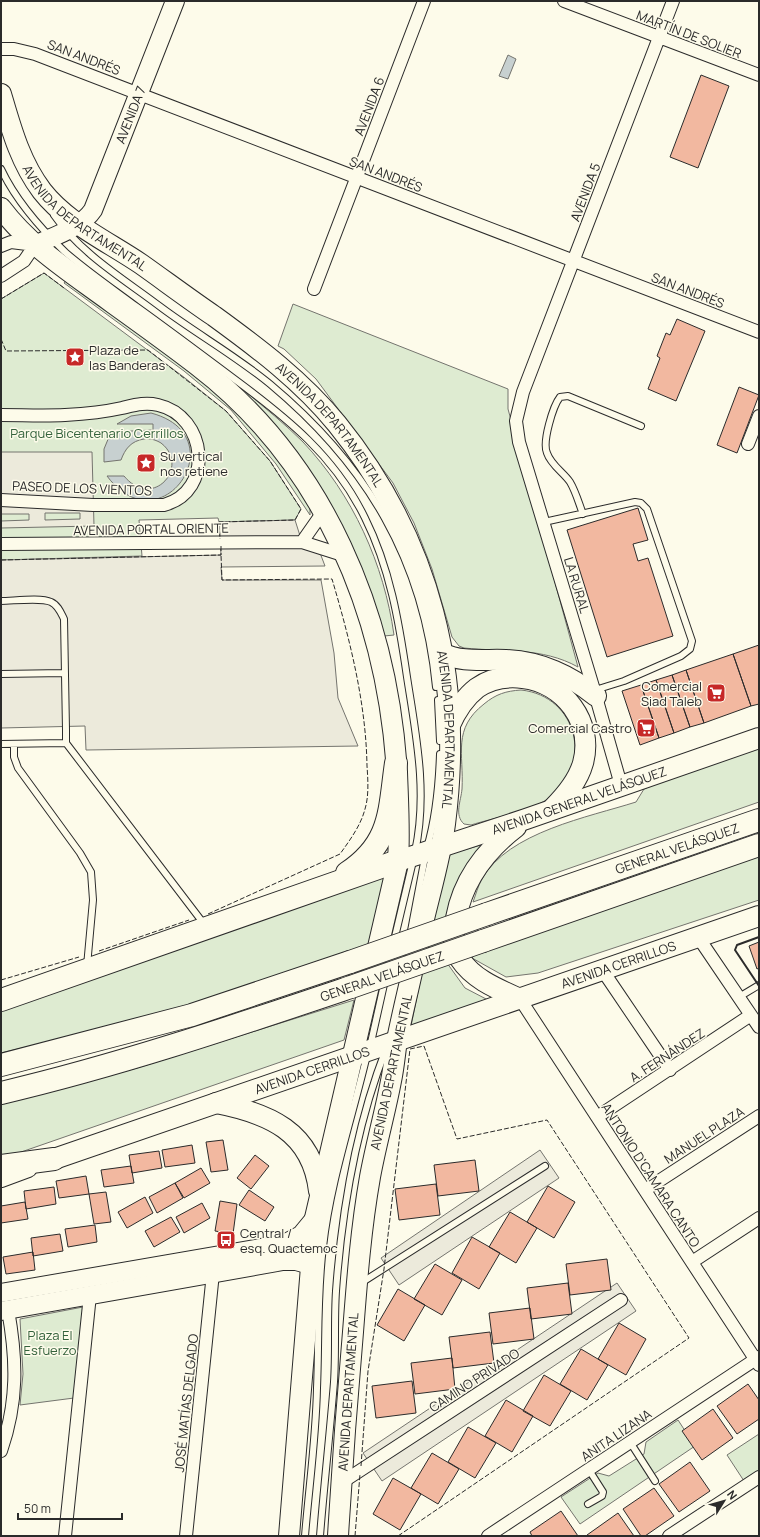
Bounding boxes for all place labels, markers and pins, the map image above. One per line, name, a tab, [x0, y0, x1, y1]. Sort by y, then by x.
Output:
place label: Plaza de las Banderas	[89, 341, 166, 374]
place icon: Plaza de las Banderas	[64, 346, 86, 368]
place label: Su vertical nos retiene	[160, 447, 228, 480]
place icon: Su vertical nos retiene	[135, 452, 157, 474]
place label: Comercial Siad Taleb	[641, 677, 702, 710]
supermarket icon: Comercial Siad Taleb	[705, 682, 727, 704]
supermarket icon: Comercial Castro	[635, 717, 657, 739]
place label: Comercial Castro	[528, 719, 632, 737]
place label: Central / esq. Quactemoc	[240, 1224, 338, 1257]
bus stop icon: Central / esq. Quactemoc	[215, 1229, 237, 1251]

